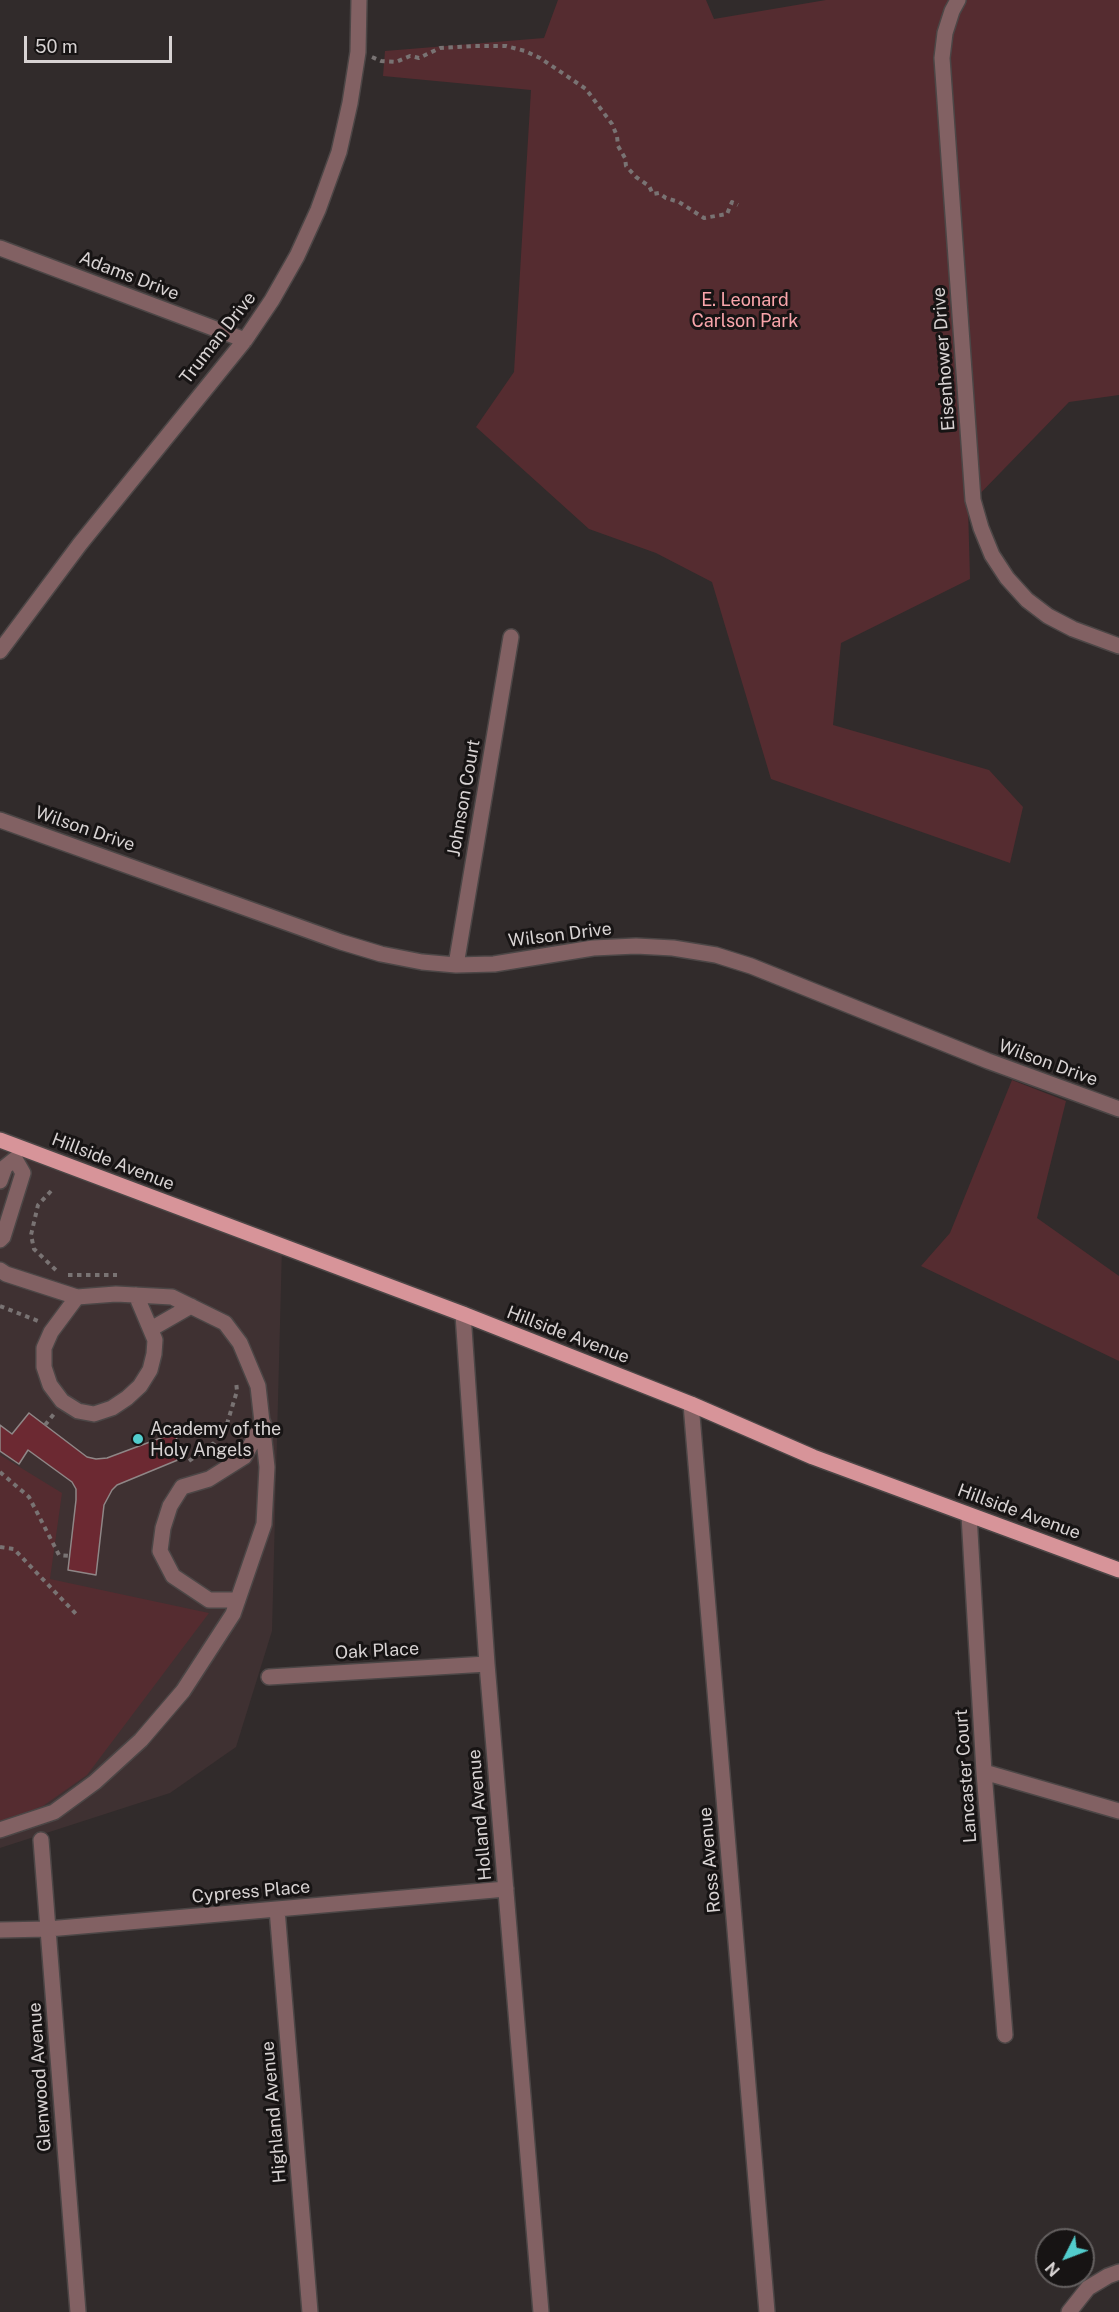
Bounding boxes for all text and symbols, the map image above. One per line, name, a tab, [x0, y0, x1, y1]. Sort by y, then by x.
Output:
scale bar	[27, 24, 176, 62]
text: 50 m	[35, 36, 78, 57]
street label: Adams Drive	[76, 247, 182, 305]
street label: Eisenhower Drive	[928, 286, 960, 432]
street label: Truman Drive	[175, 288, 261, 388]
park label: E. Leonard Carlson Park	[692, 289, 798, 332]
street label: Johnson Court	[443, 738, 485, 858]
street label: Wilson Drive	[32, 802, 138, 856]
street label: Wilson Drive	[507, 918, 613, 952]
street label: Wilson Drive	[995, 1035, 1101, 1091]
street label: Hillside Avenue	[49, 1129, 177, 1195]
street label: Hillside Avenue	[504, 1302, 632, 1368]
place label: Academy of the Holy Angels	[150, 1418, 281, 1460]
marker: Academy of the Holy Angels	[131, 1432, 145, 1446]
street label: Hillside Avenue	[954, 1480, 1084, 1544]
street label: Oak Place	[334, 1638, 420, 1664]
street label: Lancaster Court	[951, 1708, 981, 1844]
street label: Holland Avenue	[464, 1748, 496, 1882]
street label: Ross Avenue	[695, 1806, 725, 1914]
street label: Cypress Place	[191, 1876, 311, 1908]
street label: Glenwood Avenue	[24, 2002, 56, 2152]
street label: Highland Avenue	[257, 2040, 291, 2184]
north arrow	[1035, 2228, 1095, 2288]
text: N	[1041, 2258, 1064, 2280]

